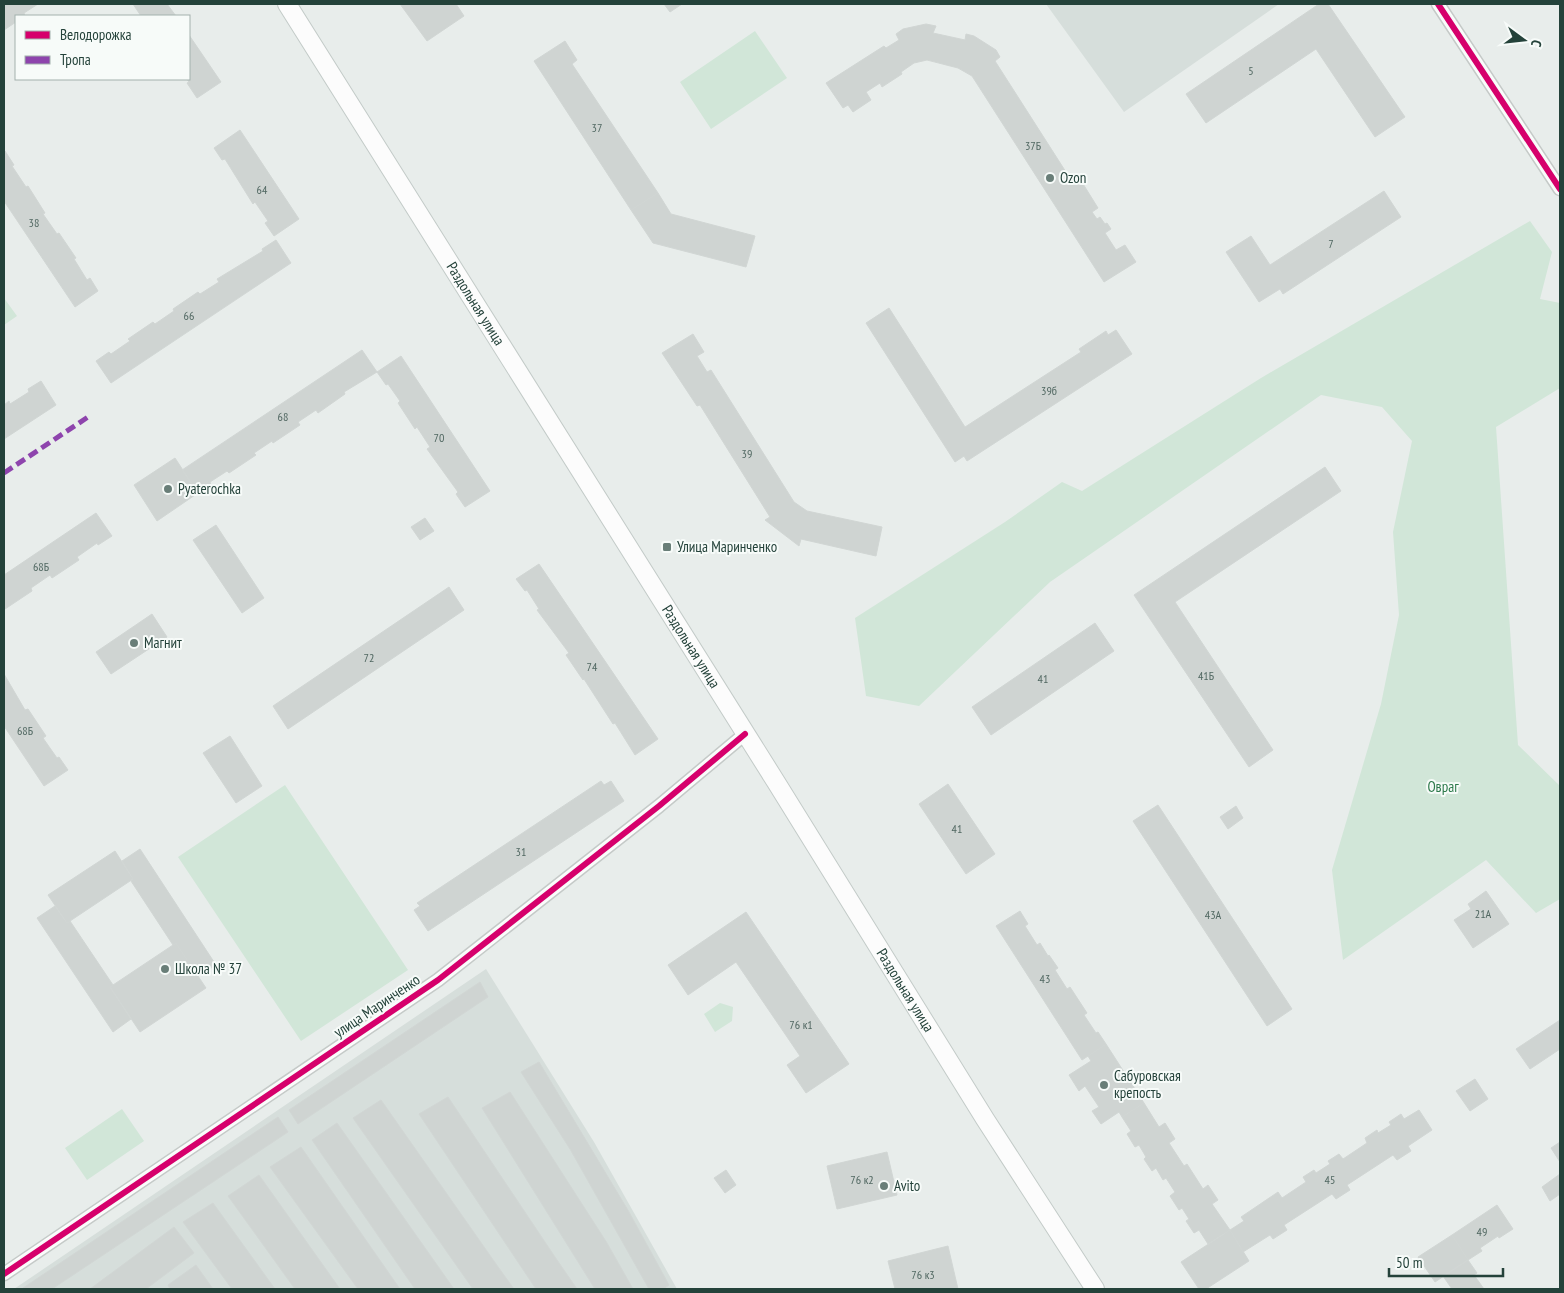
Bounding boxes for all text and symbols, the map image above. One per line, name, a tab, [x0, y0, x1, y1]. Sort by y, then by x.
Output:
legend	[15, 15, 190, 80]
north arrow	[1499, 15, 1549, 65]
text: Велодорожка	[60, 25, 131, 44]
text: С	[1527, 38, 1546, 49]
text: Тропа	[60, 50, 91, 69]
house number: 5	[1248, 63, 1254, 78]
house number: 37	[592, 120, 602, 135]
house number: 37Б	[1025, 138, 1041, 153]
place label: Ozon	[1060, 168, 1086, 187]
marker: Ozon	[1044, 172, 1056, 184]
house number: 64	[257, 182, 268, 197]
house number: 38	[29, 215, 39, 230]
house number: 7	[1328, 236, 1334, 251]
street label: Раздольная улица	[443, 258, 509, 349]
house number: 66	[184, 308, 194, 323]
house number: 39б	[1041, 383, 1057, 398]
house number: 68	[278, 409, 288, 424]
house number: 70	[434, 430, 444, 445]
house number: 39	[742, 446, 752, 461]
place label: Pyaterochka	[178, 479, 241, 498]
marker: Pyaterochka	[162, 483, 174, 495]
place label: Улица Маринченко	[677, 537, 777, 556]
marker: Улица Маринченко	[661, 541, 673, 553]
house number: 68Б	[33, 559, 49, 574]
street label: Раздольная улица	[658, 601, 725, 692]
place label: Магнит	[144, 633, 182, 652]
marker: Магнит	[128, 637, 140, 649]
house number: 72	[364, 650, 374, 665]
house number: 74	[587, 659, 598, 674]
house number: 41Б	[1198, 668, 1214, 683]
house number: 41	[1038, 671, 1048, 686]
house number: 68Б	[17, 723, 33, 738]
park label: Овраг	[1427, 777, 1459, 796]
house number: 41	[952, 821, 962, 836]
house number: 31	[516, 844, 526, 859]
house number: 21А	[1475, 906, 1492, 921]
house number: 43А	[1205, 907, 1222, 922]
street label: Раздольная улица	[873, 945, 939, 1035]
place label: Школа № 37	[175, 959, 242, 978]
marker: Школа № 37	[159, 963, 171, 975]
street label: улица Маринченко	[330, 970, 423, 1041]
house number: 43	[1040, 971, 1050, 986]
house number: 76 к1	[789, 1017, 813, 1032]
place label: Сабуровская крепость	[1114, 1066, 1181, 1102]
marker: Сабуровская крепость	[1098, 1079, 1110, 1091]
house number: 76 к2	[850, 1172, 874, 1187]
house number: 45	[1325, 1172, 1335, 1187]
place label: Avito	[894, 1176, 920, 1195]
marker: Avito	[878, 1180, 890, 1192]
house number: 49	[1477, 1224, 1487, 1239]
scale bar	[1389, 1246, 1503, 1278]
text: 50 m	[1396, 1253, 1422, 1272]
house number: 76 к3	[911, 1267, 935, 1282]

